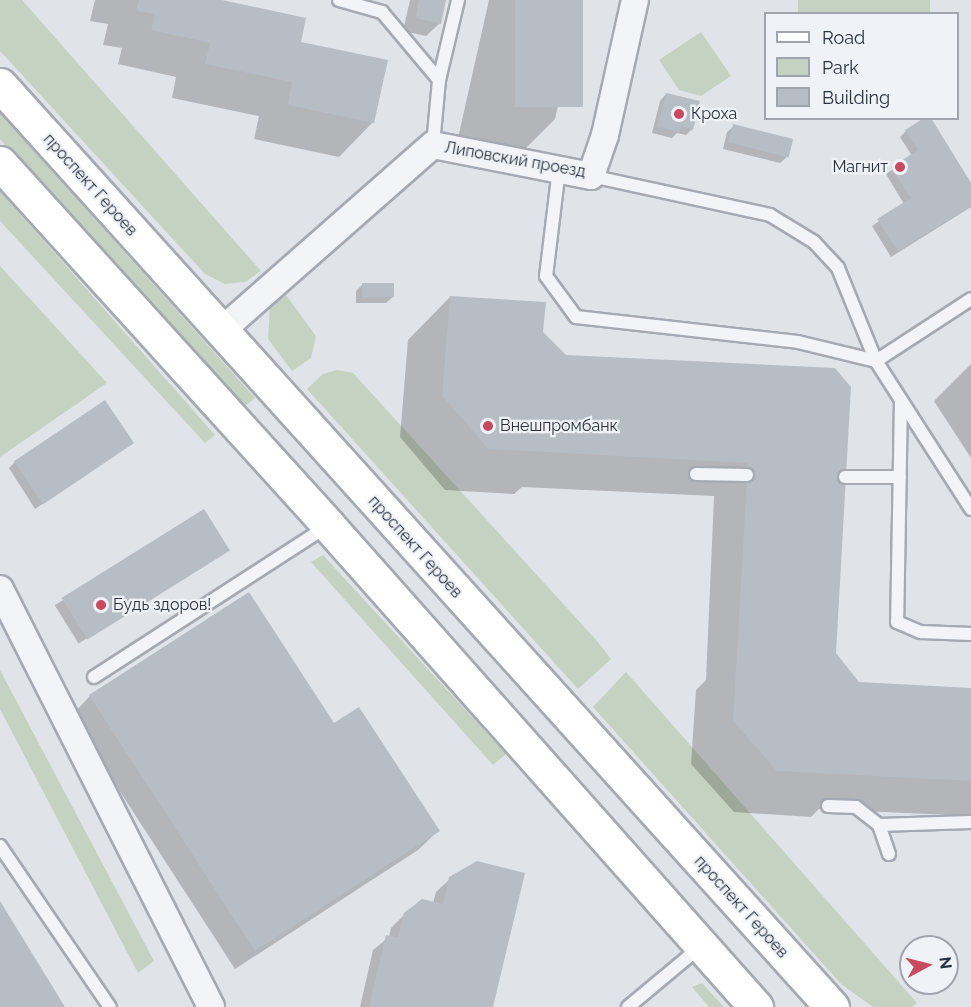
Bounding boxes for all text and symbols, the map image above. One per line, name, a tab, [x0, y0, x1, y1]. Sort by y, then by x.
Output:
legend	[764, 12, 959, 120]
text: Road	[822, 27, 865, 48]
text: Park	[822, 57, 859, 78]
text: Building	[822, 87, 890, 108]
place label: Кроха	[691, 104, 737, 124]
marker: Кроха	[672, 107, 686, 121]
street label: проспект Героев	[39, 130, 141, 240]
street label: Липовский проезд	[443, 138, 587, 182]
place label: Магнит	[832, 157, 888, 177]
marker: Магнит	[893, 160, 907, 174]
place label: Внешпромбанк	[500, 416, 618, 436]
marker: Внешпромбанк	[481, 419, 495, 433]
street label: проспект Героев	[364, 492, 466, 602]
place label: Будь здоров!	[113, 595, 211, 615]
marker: Будь здоров!	[94, 598, 108, 612]
street label: проспект Героев	[690, 852, 792, 962]
north arrow	[899, 935, 959, 995]
text: N	[935, 956, 956, 970]

